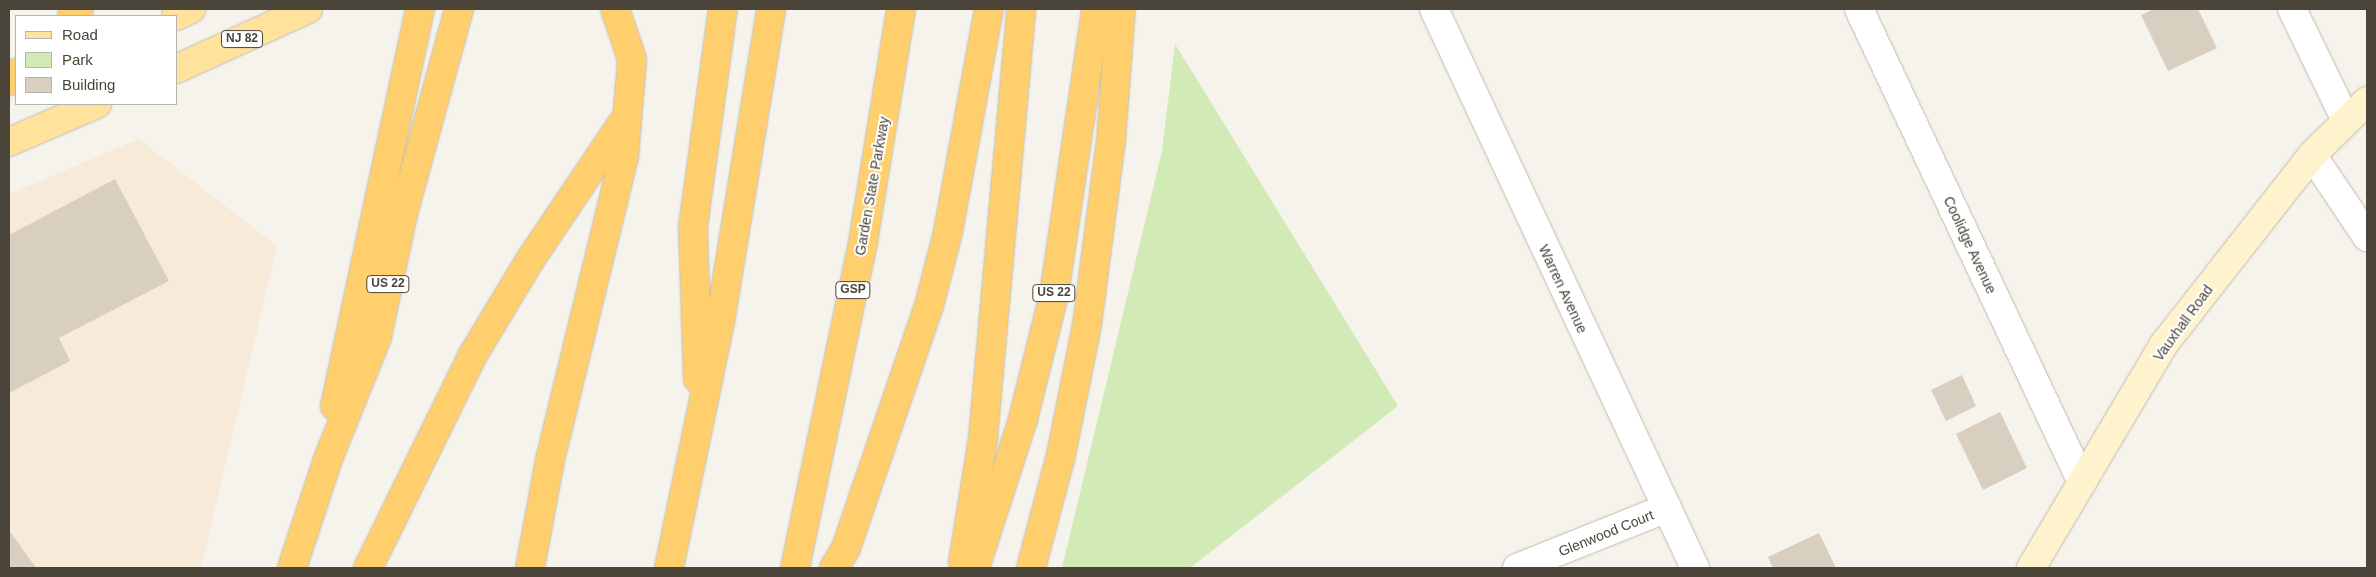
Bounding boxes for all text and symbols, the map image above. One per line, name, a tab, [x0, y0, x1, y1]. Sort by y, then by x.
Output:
legend	[15, 15, 178, 105]
text: Road	[62, 26, 98, 43]
road number: NJ 82	[221, 30, 263, 48]
text: Park	[62, 51, 93, 68]
text: Building	[62, 76, 115, 93]
street label: Garden State Parkway	[851, 115, 893, 257]
street label: Coolidge Avenue	[1940, 193, 2000, 297]
street label: Warren Avenue	[1535, 242, 1591, 336]
road number: US 22	[366, 274, 410, 294]
road number: GSP	[834, 280, 872, 300]
street label: Vauxhall Road	[2150, 282, 2216, 364]
road number: US 22	[1032, 284, 1076, 302]
street label: Glenwood Court	[1556, 506, 1656, 560]

